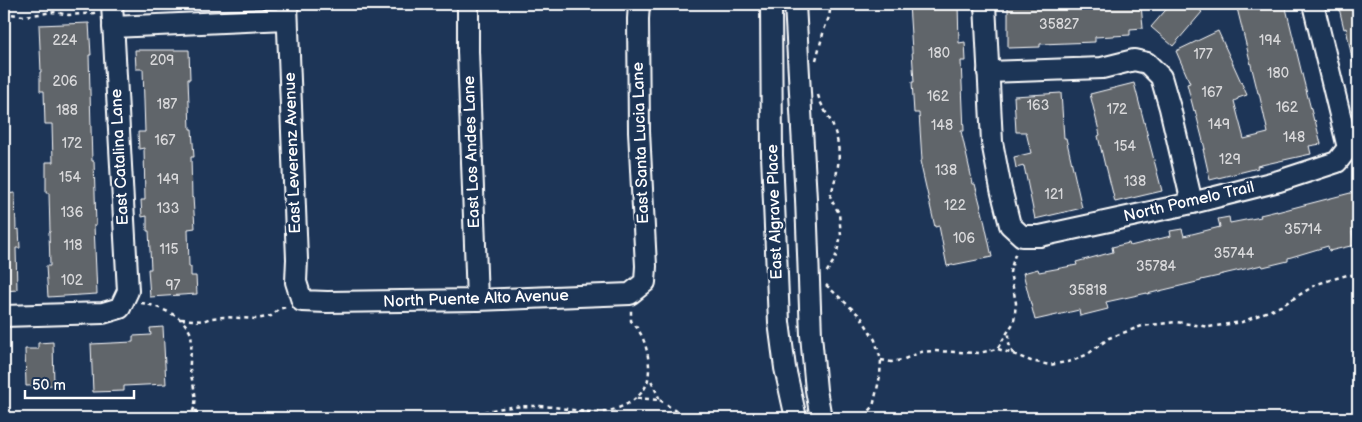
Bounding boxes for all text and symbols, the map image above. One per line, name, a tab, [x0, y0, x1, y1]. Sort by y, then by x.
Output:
house number: 35827	[1039, 16, 1079, 33]
house number: 224	[53, 32, 78, 49]
house number: 194	[1259, 32, 1281, 49]
house number: 180	[928, 45, 950, 62]
house number: 177	[1193, 46, 1213, 63]
house number: 209	[150, 52, 174, 69]
street label: East Santa Lucia Lane	[629, 61, 653, 224]
house number: 180	[1267, 65, 1289, 82]
street label: East Leverenz Avenue	[281, 71, 305, 234]
house number: 206	[52, 73, 78, 90]
street label: East Los Andes Lane	[460, 75, 484, 229]
house number: 167	[1202, 84, 1223, 101]
street label: East Catalina Lane	[107, 88, 133, 226]
house number: 162	[927, 88, 950, 105]
house number: 187	[157, 96, 177, 113]
house number: 163	[1027, 97, 1049, 114]
house number: 162	[1276, 99, 1299, 116]
house number: 172	[1107, 101, 1128, 118]
house number: 188	[56, 102, 78, 119]
house number: 149	[1208, 116, 1230, 133]
house number: 148	[931, 117, 953, 134]
house number: 148	[1283, 129, 1305, 146]
house number: 167	[155, 132, 176, 149]
house number: 172	[62, 135, 83, 152]
house number: 154	[1114, 138, 1136, 155]
street label: East Algrave Place	[763, 143, 787, 280]
house number: 129	[1219, 151, 1241, 168]
house number: 138	[935, 162, 957, 179]
house number: 154	[59, 169, 81, 186]
house number: 149	[157, 171, 179, 188]
house number: 138	[1124, 173, 1146, 190]
street label: North Pomelo Trail	[1122, 178, 1256, 226]
house number: 121	[1045, 186, 1063, 203]
house number: 122	[944, 197, 967, 214]
house number: 133	[157, 200, 179, 217]
house number: 136	[61, 204, 84, 221]
house number: 35714	[1284, 221, 1322, 238]
house number: 106	[953, 230, 976, 247]
house number: 118	[64, 237, 83, 254]
house number: 115	[160, 241, 178, 258]
house number: 35744	[1214, 245, 1255, 262]
house number: 35784	[1136, 258, 1177, 275]
house number: 102	[61, 272, 84, 289]
house number: 97	[166, 277, 181, 294]
house number: 35818	[1069, 282, 1107, 299]
street label: North Puente Alto Avenue	[383, 286, 570, 312]
scale bar	[25, 367, 134, 399]
text: 50 m	[32, 376, 66, 395]

